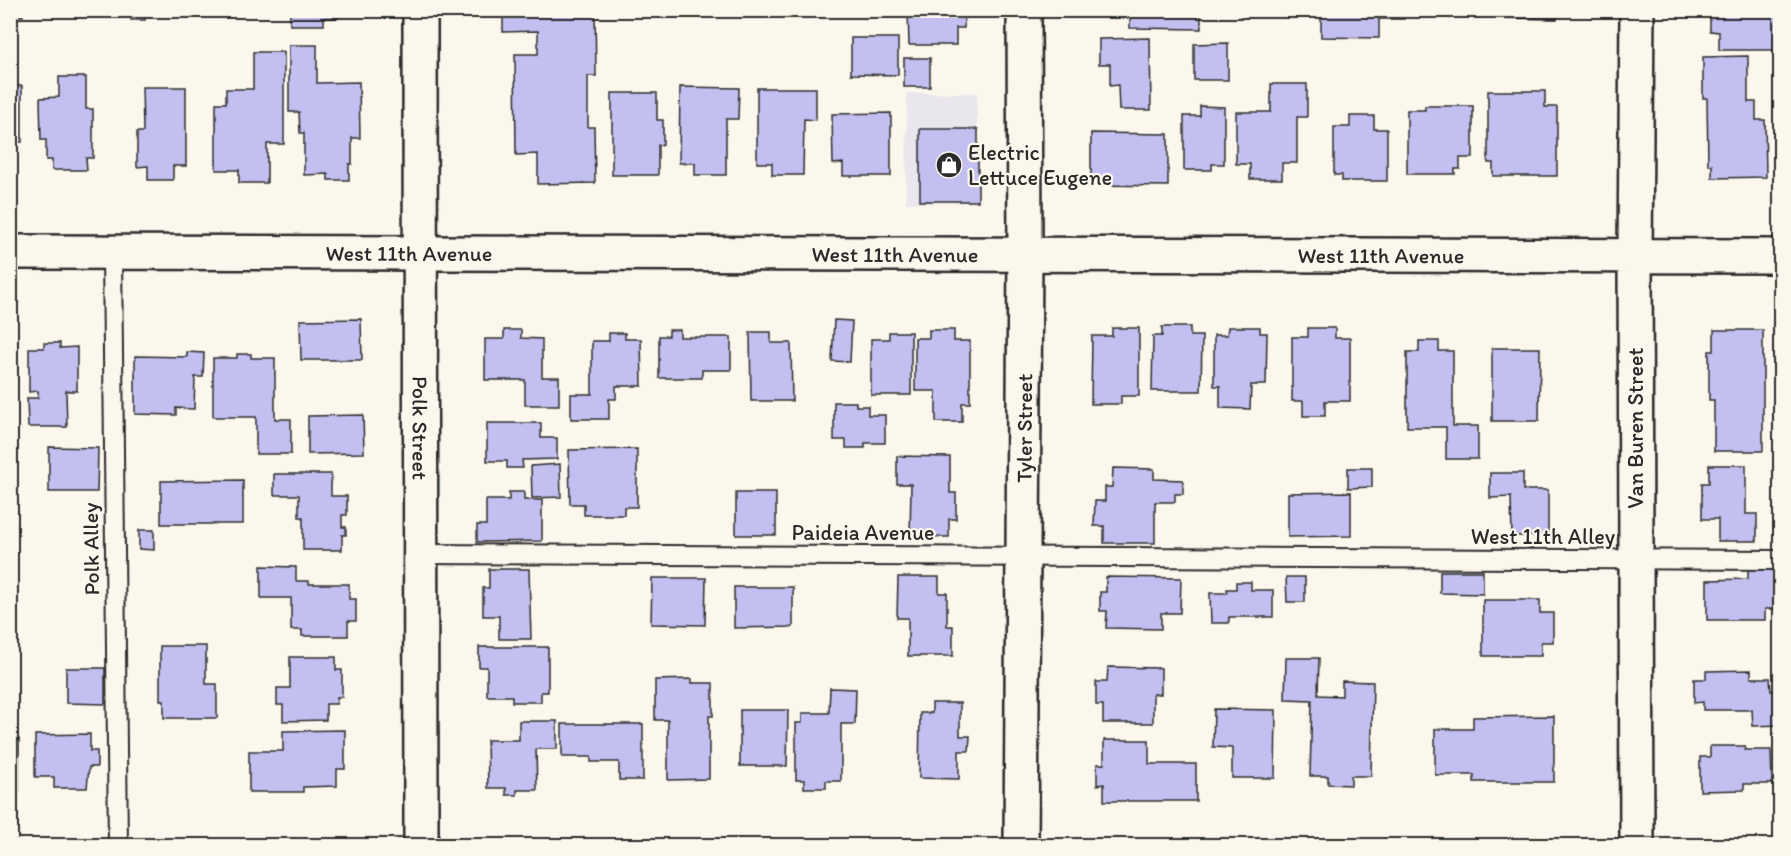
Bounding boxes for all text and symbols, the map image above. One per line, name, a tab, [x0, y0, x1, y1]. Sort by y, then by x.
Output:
place label: Electric Lettuce Eugene	[968, 139, 1112, 191]
shop icon: Electric Lettuce Eugene	[934, 150, 964, 180]
street label: West 11th Avenue	[325, 239, 493, 267]
street label: West 11th Avenue	[811, 240, 979, 268]
street label: West 11th Avenue	[1297, 241, 1465, 269]
street label: Van Buren Street	[1622, 347, 1649, 509]
street label: Tyler Street	[1010, 373, 1038, 483]
street label: Polk Street	[407, 376, 434, 480]
street label: Polk Alley	[77, 502, 105, 596]
street label: Paideia Avenue	[791, 519, 935, 546]
street label: West 11th Alley	[1471, 523, 1616, 550]

